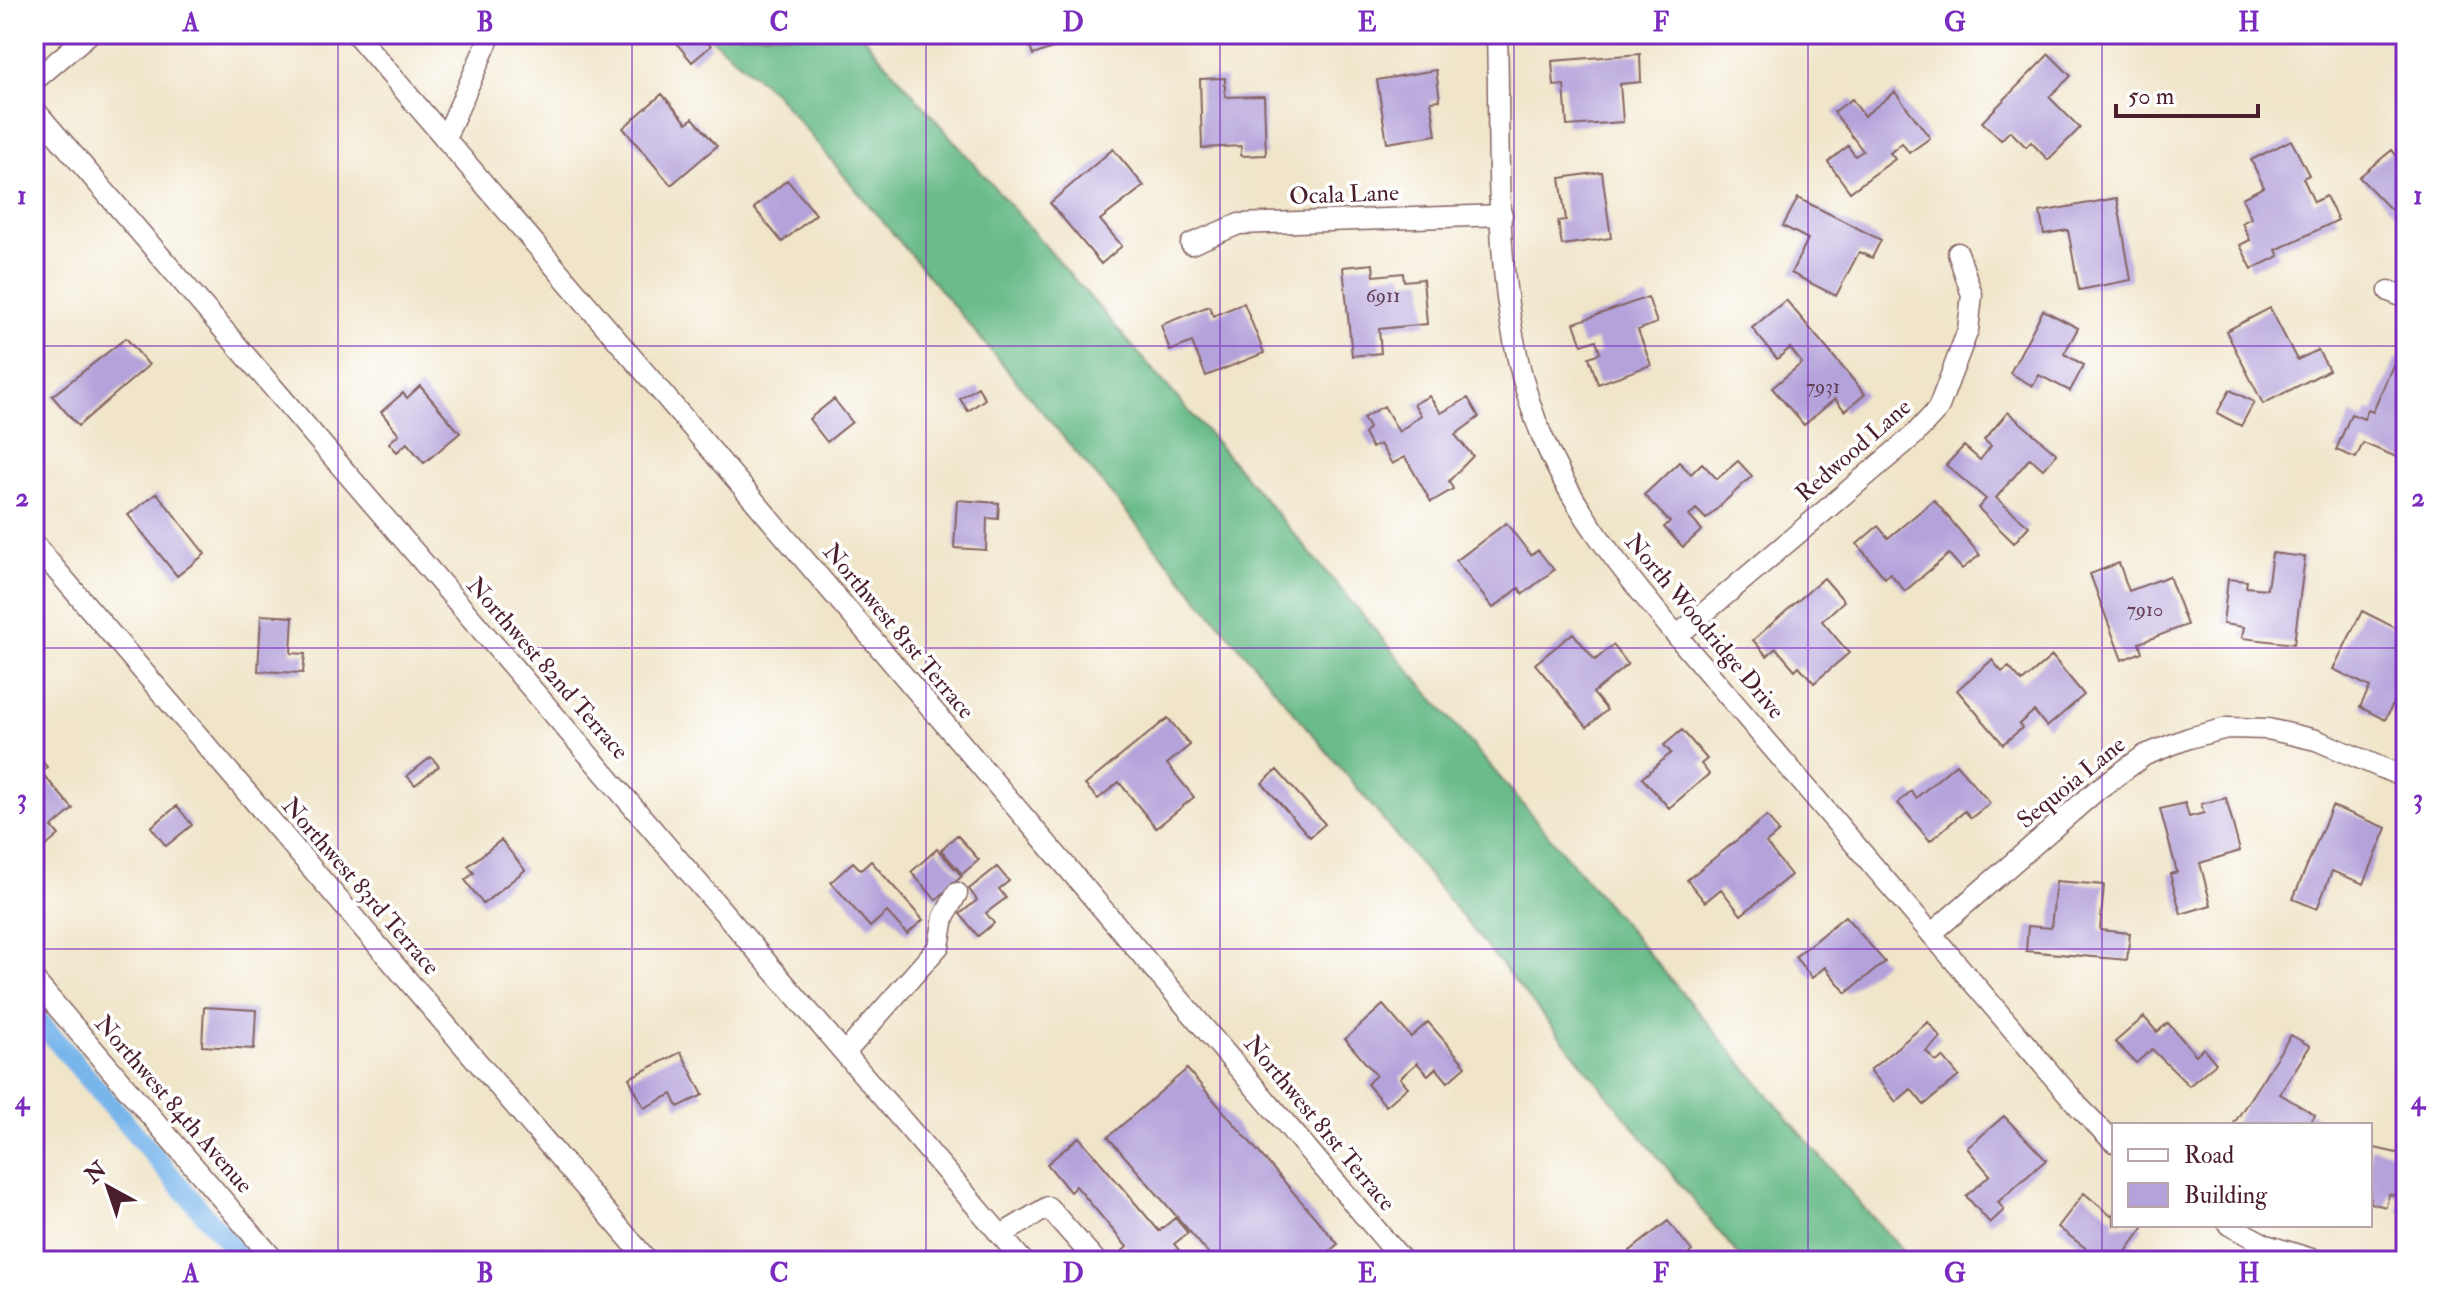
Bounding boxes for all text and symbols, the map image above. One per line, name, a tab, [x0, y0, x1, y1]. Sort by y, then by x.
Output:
text: A	[182, 7, 200, 39]
text: B	[476, 7, 494, 39]
text: C	[769, 7, 789, 39]
text: D	[1062, 7, 1084, 39]
text: E	[1358, 7, 1377, 39]
text: F	[1653, 7, 1670, 39]
text: G	[1944, 7, 1966, 39]
text: H	[2238, 7, 2260, 39]
scale bar	[2116, 68, 2258, 118]
text: 50 m	[2128, 81, 2175, 112]
street label: Ocala Lane	[1289, 177, 1399, 212]
text: 1	[17, 180, 27, 212]
text: 1	[2413, 180, 2423, 212]
house number: 6911	[1366, 283, 1400, 308]
house number: 7931	[1806, 374, 1840, 399]
street label: Redwood Lane	[1789, 392, 1917, 509]
text: 2	[15, 482, 29, 514]
text: 2	[2411, 482, 2425, 514]
street label: North Woodridge Drive	[1618, 527, 1791, 725]
street label: Northwest 81st Terrace	[816, 537, 981, 726]
street label: Northwest 82nd Terrace	[460, 571, 635, 766]
house number: 7910	[2127, 597, 2163, 622]
street label: Sequoia Lane	[2011, 729, 2132, 836]
text: 3	[17, 783, 27, 815]
text: 3	[2413, 783, 2423, 815]
street label: Northwest 83rd Terrace	[275, 791, 446, 982]
street label: Northwest 84th Avenue	[89, 1009, 259, 1199]
street label: Northwest 81st Terrace	[1237, 1029, 1402, 1218]
text: 4	[14, 1085, 31, 1117]
text: 4	[2410, 1085, 2427, 1117]
legend	[2112, 1123, 2372, 1227]
text: Road	[2184, 1140, 2234, 1171]
north arrow	[68, 1147, 148, 1227]
text: Building	[2184, 1180, 2268, 1211]
text: A	[182, 1258, 200, 1290]
text: B	[476, 1258, 494, 1290]
text: C	[769, 1258, 789, 1290]
text: D	[1062, 1258, 1084, 1290]
text: E	[1358, 1258, 1377, 1290]
text: F	[1653, 1258, 1670, 1290]
text: G	[1944, 1258, 1966, 1290]
text: H	[2238, 1258, 2260, 1290]

